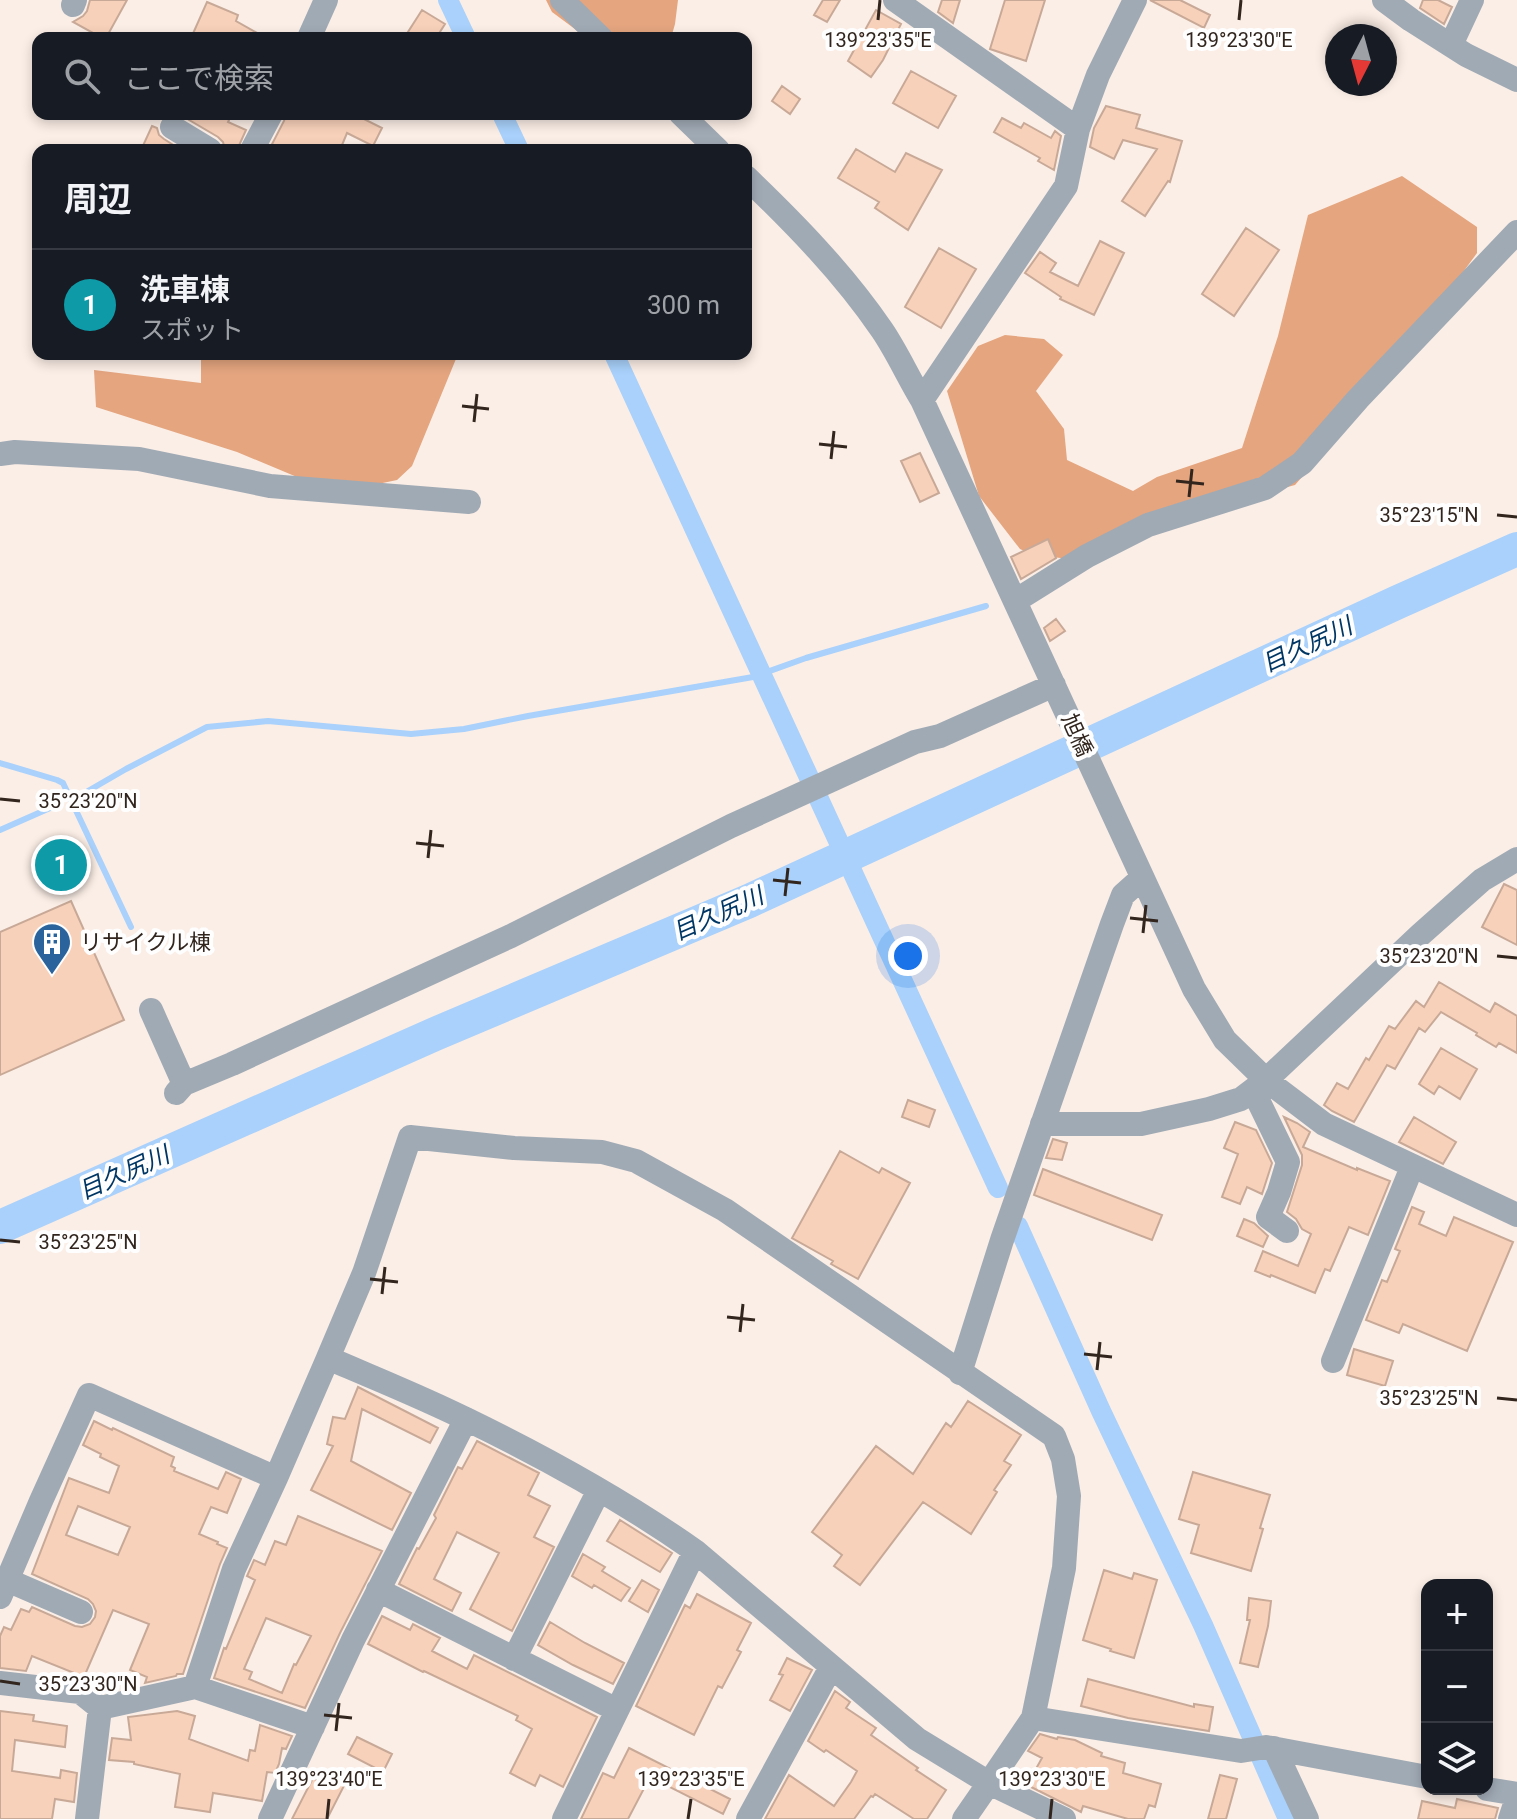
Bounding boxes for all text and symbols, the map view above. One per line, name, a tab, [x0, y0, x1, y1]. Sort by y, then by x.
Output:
north arrow	[1325, 24, 1397, 96]
text: 139°23'35"E	[824, 28, 932, 52]
text: 139°23'30"E	[1185, 28, 1293, 52]
search box	[32, 32, 752, 120]
icon: search	[60, 54, 104, 98]
text: ここで検索	[124, 61, 274, 96]
text: 周辺	[64, 179, 132, 219]
text: 洗車棟	[140, 272, 230, 307]
text: 1	[83, 290, 97, 320]
text: 300 m	[647, 290, 720, 320]
text: スポット	[140, 315, 244, 345]
text: 35°23'15"N	[1379, 503, 1479, 527]
water label: 目久尻川	[1258, 611, 1359, 678]
street label: 旭橋	[1057, 710, 1097, 760]
text: 35°23'20"N	[38, 789, 138, 813]
pin: 1	[35, 835, 87, 895]
water label: 目久尻川	[668, 880, 770, 946]
building icon: リサイクル棟	[31, 921, 73, 976]
place label: リサイクル棟	[80, 930, 211, 955]
your location	[888, 936, 928, 976]
text: 35°23'20"N	[1379, 944, 1479, 968]
water label: 目久尻川	[74, 1139, 176, 1205]
text: 35°23'25"N	[38, 1230, 138, 1254]
text: 35°23'25"N	[1379, 1386, 1479, 1410]
map controls	[1421, 1579, 1493, 1795]
button: +	[1421, 1579, 1493, 1651]
button: −	[1421, 1651, 1493, 1723]
text: 35°23'30"N	[38, 1672, 138, 1696]
button: layers	[1421, 1723, 1493, 1795]
text: 139°23'40"E	[275, 1767, 383, 1791]
text: 139°23'35"E	[637, 1767, 745, 1791]
text: 139°23'30"E	[998, 1767, 1106, 1791]

